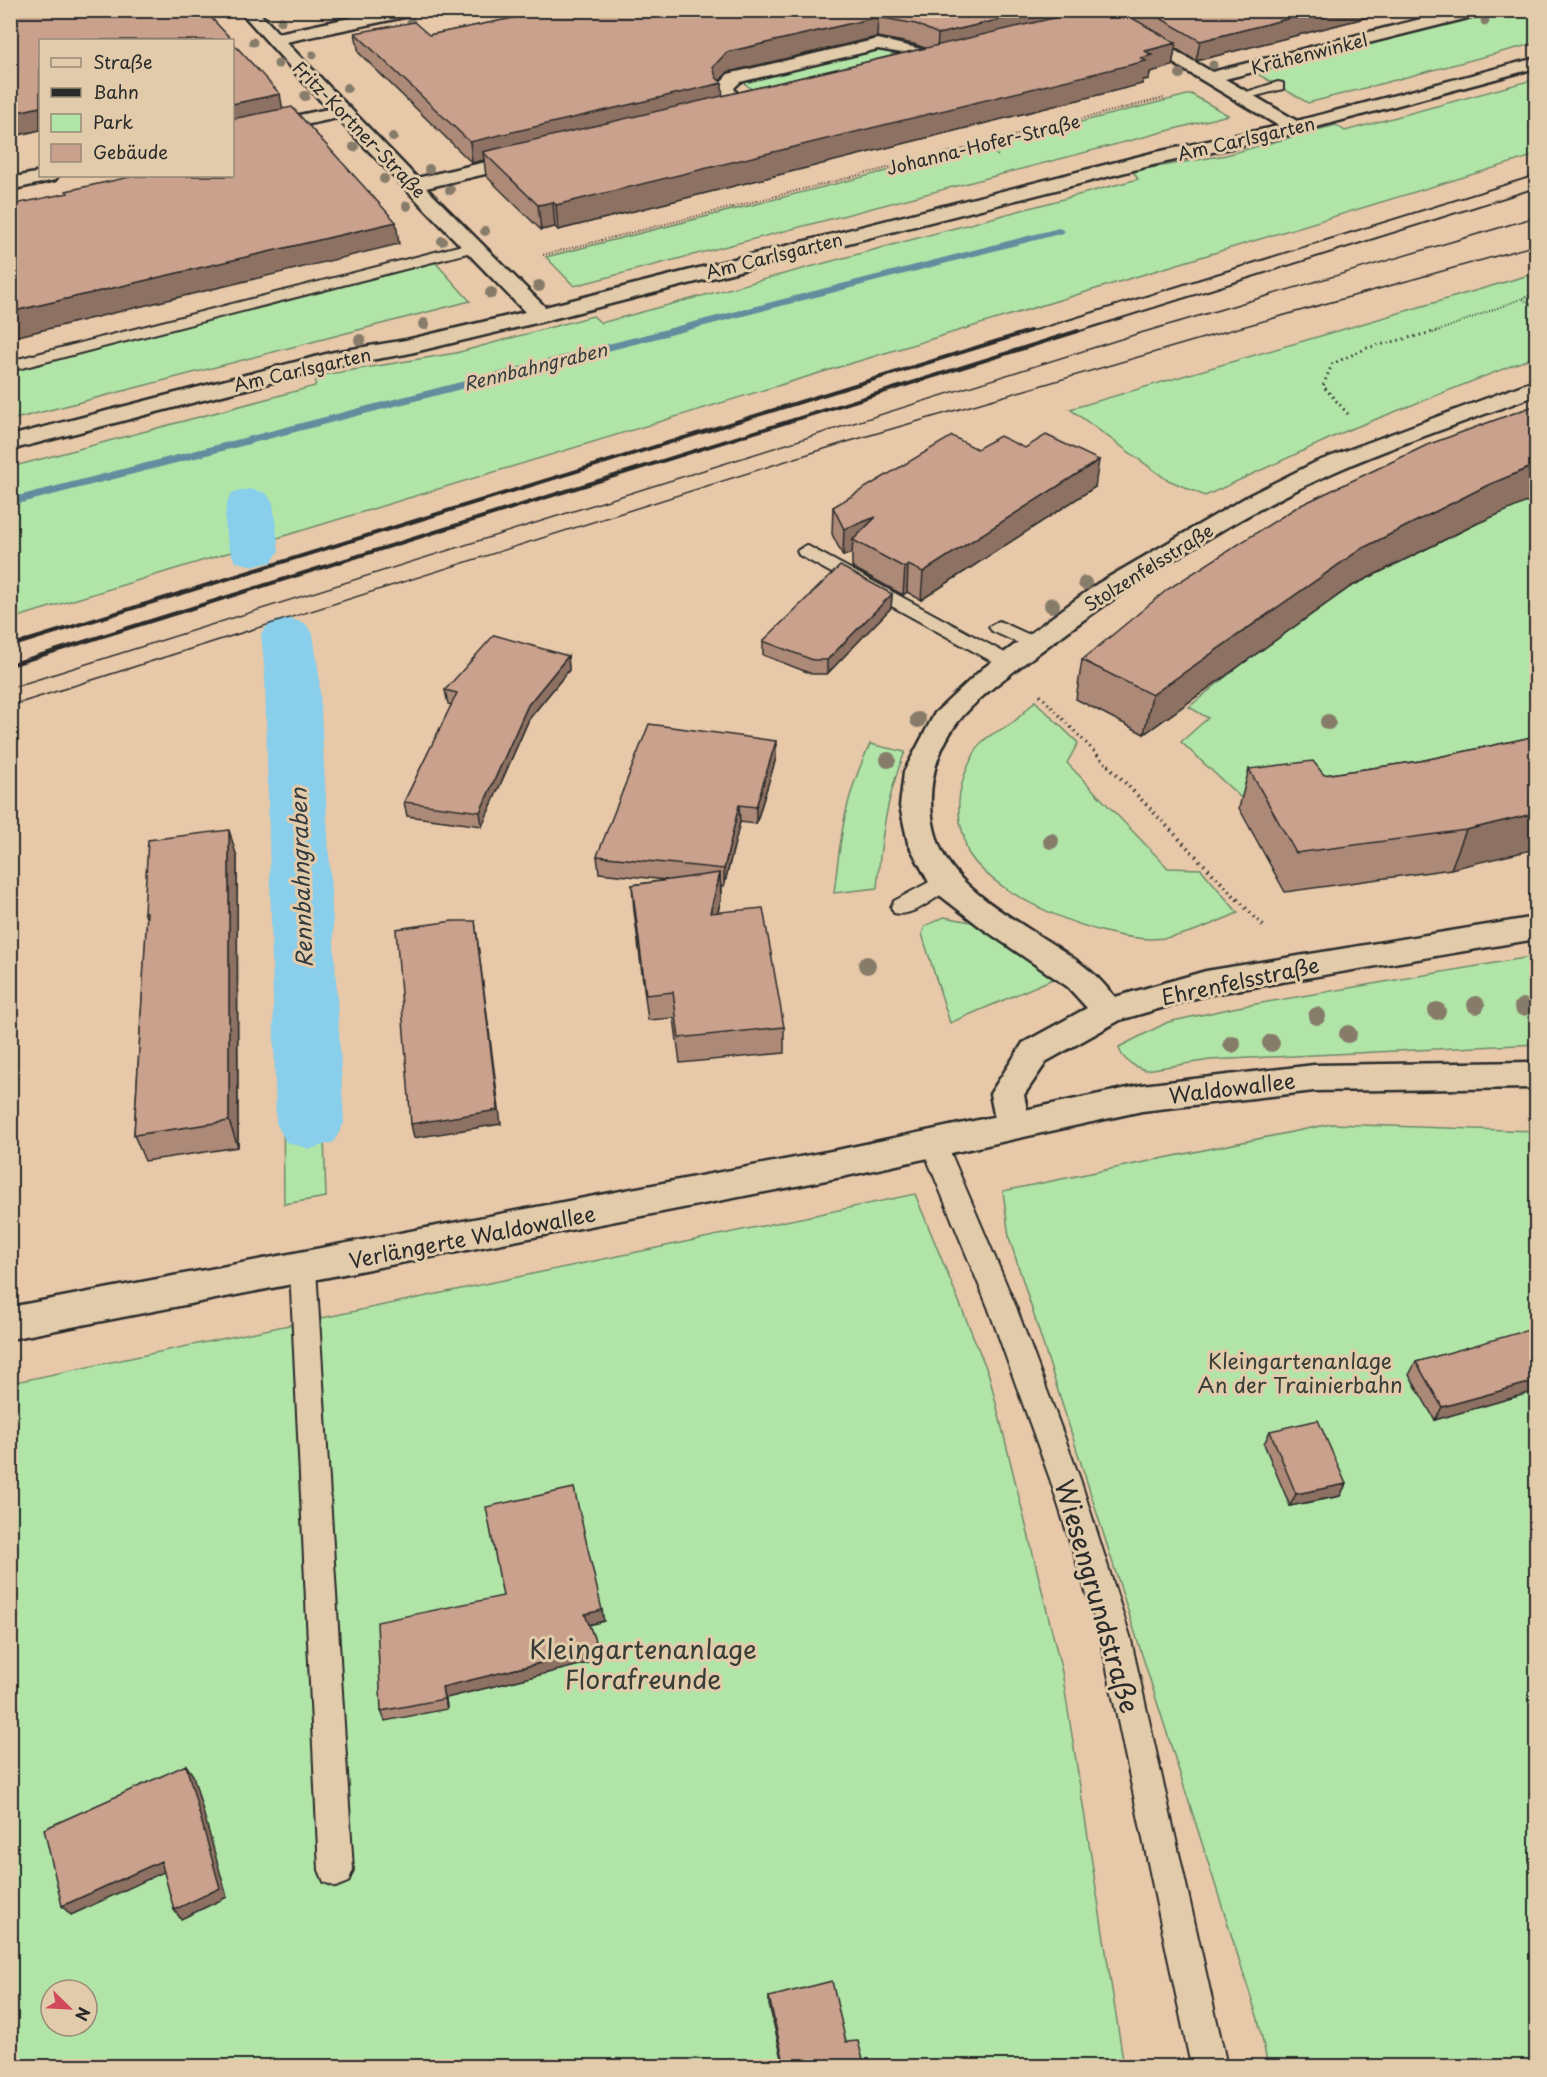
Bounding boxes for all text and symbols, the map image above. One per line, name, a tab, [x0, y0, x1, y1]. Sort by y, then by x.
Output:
street label: Krähenwinkel	[1248, 25, 1370, 81]
legend	[39, 39, 234, 177]
text: Straße	[93, 48, 153, 75]
street label: Fritz-Kortner-Straße	[287, 54, 433, 204]
text: Bahn	[93, 78, 139, 105]
street label: Johanna-Hofer-Straße	[883, 107, 1083, 181]
text: Park	[93, 108, 133, 135]
street label: Am Carlsgarten	[1175, 109, 1317, 167]
text: Gebäude	[93, 138, 168, 165]
street label: Am Carlsgarten	[703, 225, 845, 285]
water label: Rennbahngraben	[460, 335, 610, 397]
street label: Am Carlsgarten	[231, 340, 373, 398]
street label: Stolzenfelsstraße	[1078, 516, 1218, 618]
water label: Rennbahngraben	[280, 786, 320, 968]
street label: Ehrenfelsstraße	[1158, 948, 1322, 1012]
street label: Waldowallee	[1167, 1063, 1297, 1111]
street label: Verlängerte Waldowallee	[346, 1196, 598, 1276]
park label: Kleingartenanlage An der Trainierbahn	[1197, 1344, 1403, 1400]
street label: Wiesengrundstraße	[1046, 1474, 1150, 1718]
park label: Kleingartenanlage Florafreunde	[529, 1629, 757, 1698]
north arrow	[39, 1978, 99, 2038]
text: N	[70, 2004, 97, 2025]

